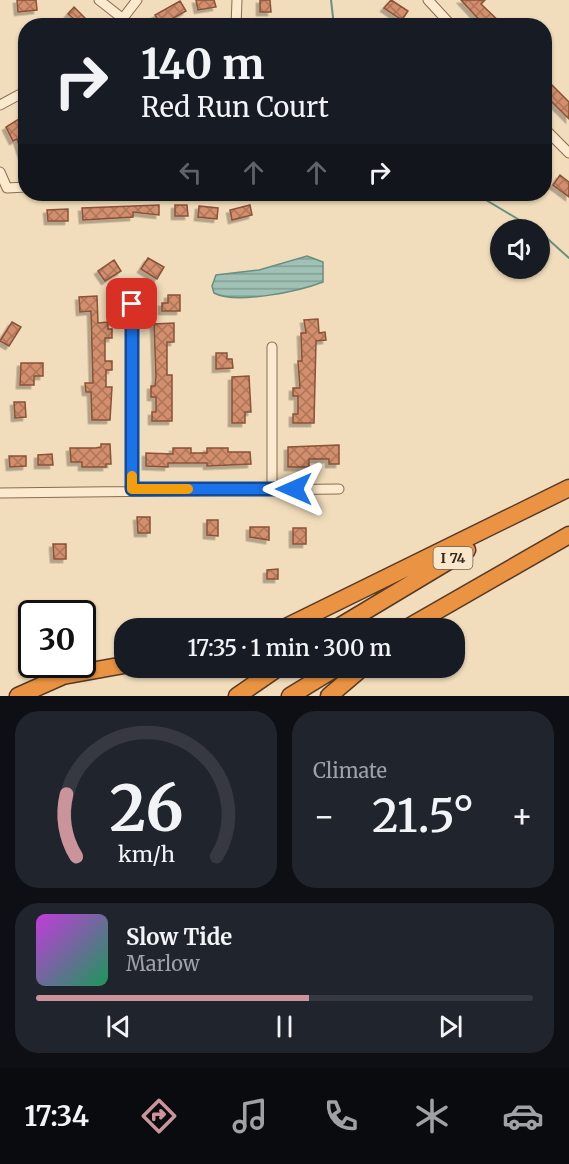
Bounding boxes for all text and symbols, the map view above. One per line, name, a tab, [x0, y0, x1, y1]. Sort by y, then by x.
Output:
text: 140 m	[141, 38, 264, 90]
icon: right	[42, 42, 120, 120]
text: Red Run Court	[141, 90, 329, 124]
icon: left	[174, 156, 207, 189]
icon: ahead	[237, 156, 270, 189]
icon: ahead	[300, 156, 333, 189]
icon: right	[363, 156, 396, 189]
map controls	[490, 219, 550, 279]
button: sound	[490, 219, 550, 279]
pin	[106, 278, 157, 329]
icon: arrive	[115, 287, 148, 320]
position arrow	[262, 457, 326, 521]
road number: I 74	[434, 547, 472, 569]
speed limit sign: 30	[18, 600, 96, 678]
text: 17:35 · 1 min · 300 m	[188, 634, 391, 662]
text: Climate	[313, 758, 387, 783]
text: 26	[109, 770, 183, 848]
text: 21.5°	[372, 788, 474, 844]
text: −	[313, 796, 335, 837]
text: +	[511, 796, 533, 837]
text: km/h	[118, 841, 174, 868]
text: Slow Tide	[126, 923, 232, 951]
text: Marlow	[126, 951, 200, 976]
icon: previous	[102, 1010, 135, 1043]
icon: pause	[268, 1010, 301, 1043]
icon: next	[434, 1010, 467, 1043]
icon: directions	[138, 1095, 180, 1137]
icon: music	[229, 1095, 271, 1137]
icon: phone	[320, 1095, 362, 1137]
icon: climate	[411, 1095, 453, 1137]
icon: car	[502, 1095, 544, 1137]
text: 17:34	[25, 1099, 89, 1133]

